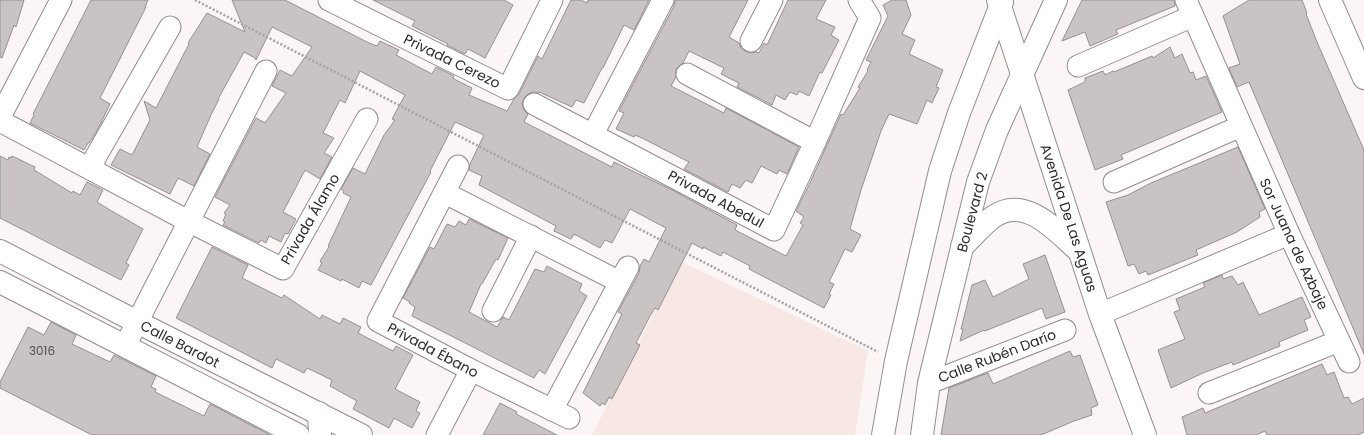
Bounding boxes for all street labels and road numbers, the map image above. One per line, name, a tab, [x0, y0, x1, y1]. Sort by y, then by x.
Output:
street label: Privada Cerezo	[400, 29, 504, 93]
street label: Avenida De Las Aguas	[1036, 141, 1102, 295]
street label: Privada Abedul	[664, 165, 768, 233]
street label: Privada Álamo	[276, 170, 344, 268]
street label: Boulevard 2	[952, 170, 992, 254]
street label: Sor Juana de Azbaje	[1255, 175, 1333, 313]
street label: Calle Bardot	[137, 315, 223, 373]
street label: Privada Ébano	[384, 318, 482, 383]
street label: Calle Rubén Darío	[935, 324, 1059, 388]

